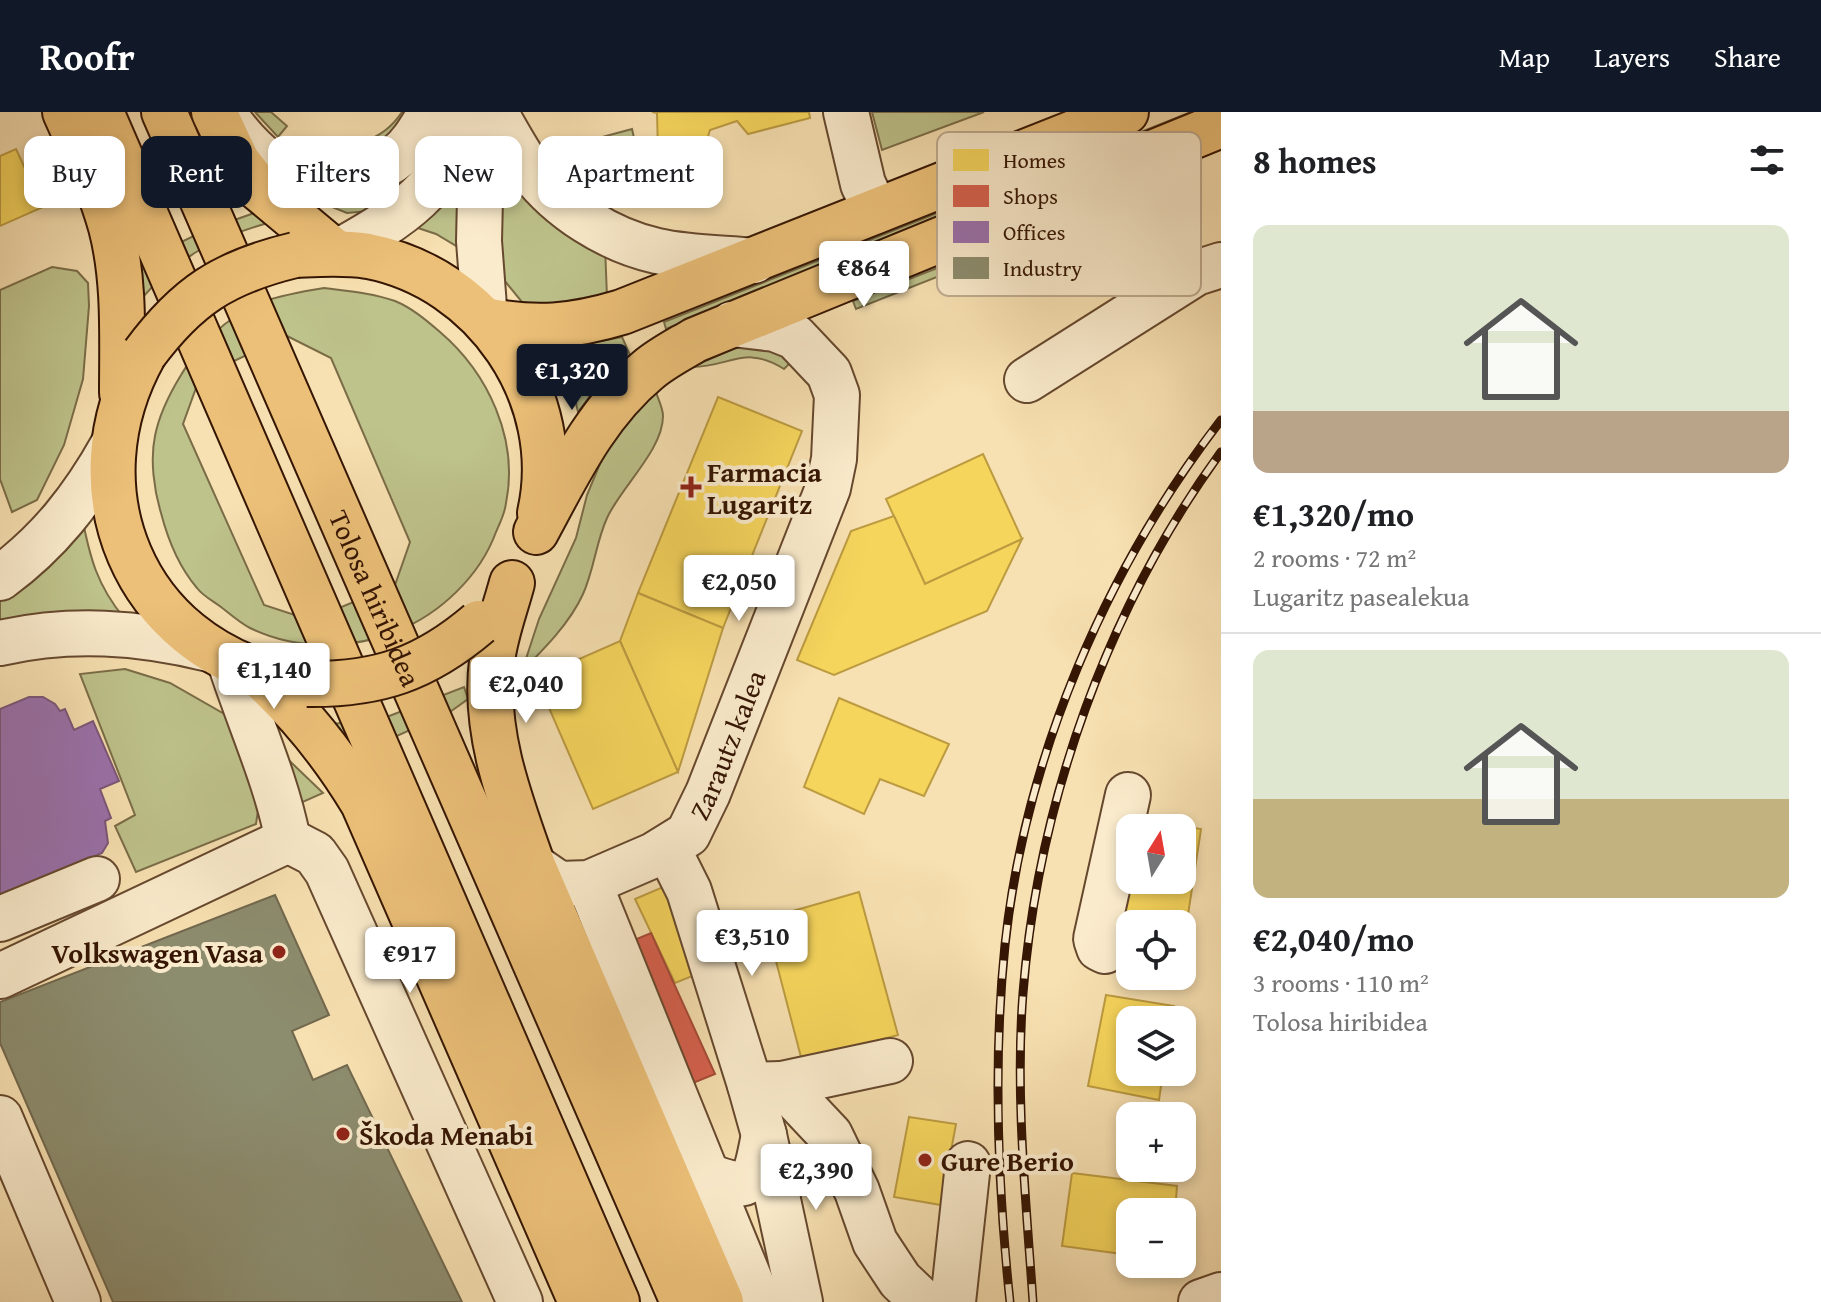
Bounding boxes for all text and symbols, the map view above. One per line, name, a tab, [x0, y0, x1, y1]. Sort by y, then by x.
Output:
text: Roofr	[40, 28, 135, 84]
text: Map	[1499, 36, 1550, 77]
text: Layers	[1594, 36, 1670, 77]
text: Share	[1714, 36, 1781, 77]
legend	[937, 132, 1201, 296]
chip: Buy	[24, 136, 125, 208]
chip: Rent	[141, 136, 252, 208]
chip: Filters	[268, 136, 399, 208]
chip: New	[415, 136, 522, 208]
chip: Apartment	[538, 136, 723, 208]
text: 8 homes	[1253, 136, 1377, 185]
icon: filters	[1745, 138, 1789, 182]
text: Homes	[1003, 144, 1066, 176]
text: Shops	[1003, 180, 1058, 212]
text: Offices	[1003, 216, 1065, 248]
pin: €864	[817, 241, 911, 309]
text: €864	[837, 247, 891, 286]
text: Industry	[1003, 252, 1082, 284]
icon: home	[1449, 277, 1593, 421]
pin: €1,320	[507, 344, 637, 412]
text: €1,320	[535, 350, 609, 389]
place label: Farmacia Lugaritz	[707, 451, 823, 524]
marker: Farmacia Lugaritz	[682, 478, 700, 496]
text: €1,320/mo	[1253, 489, 1414, 538]
street label: Tolosa hiribidea	[319, 503, 433, 693]
text: 2 rooms · 72 m²	[1253, 538, 1416, 577]
pin: €2,050	[674, 555, 804, 623]
text: €2,050	[702, 561, 776, 600]
text: Lugaritz pasealekua	[1253, 577, 1469, 616]
pin: €1,140	[209, 643, 339, 711]
text: €1,140	[237, 649, 311, 688]
pin: €2,040	[461, 657, 591, 725]
text: €2,040	[489, 663, 563, 702]
street label: Zarautz kalea	[678, 663, 775, 826]
icon: home	[1449, 702, 1593, 846]
north arrow	[1116, 814, 1196, 894]
map controls	[1116, 814, 1196, 1278]
pin: €3,510	[687, 910, 817, 978]
button: locate	[1116, 910, 1196, 990]
text: €2,040/mo	[1253, 914, 1414, 963]
text: €3,510	[715, 916, 789, 955]
pin: €917	[363, 927, 457, 995]
place label: Volkswagen Vasa	[51, 932, 264, 973]
text: €917	[383, 933, 437, 972]
marker: Volkswagen Vasa	[270, 943, 288, 961]
text: 3 rooms · 110 m²	[1253, 963, 1429, 1002]
text: Tolosa hiribidea	[1253, 1002, 1428, 1041]
button: layers	[1116, 1006, 1196, 1086]
button: +	[1116, 1102, 1196, 1182]
place label: Škoda Menabi	[359, 1114, 534, 1155]
marker: Škoda Menabi	[334, 1125, 352, 1143]
place label: Gure Berio	[941, 1140, 1074, 1181]
pin: €2,390	[751, 1144, 881, 1212]
text: €2,390	[779, 1150, 853, 1189]
marker: Gure Berio	[916, 1151, 934, 1169]
button: −	[1116, 1198, 1196, 1278]

